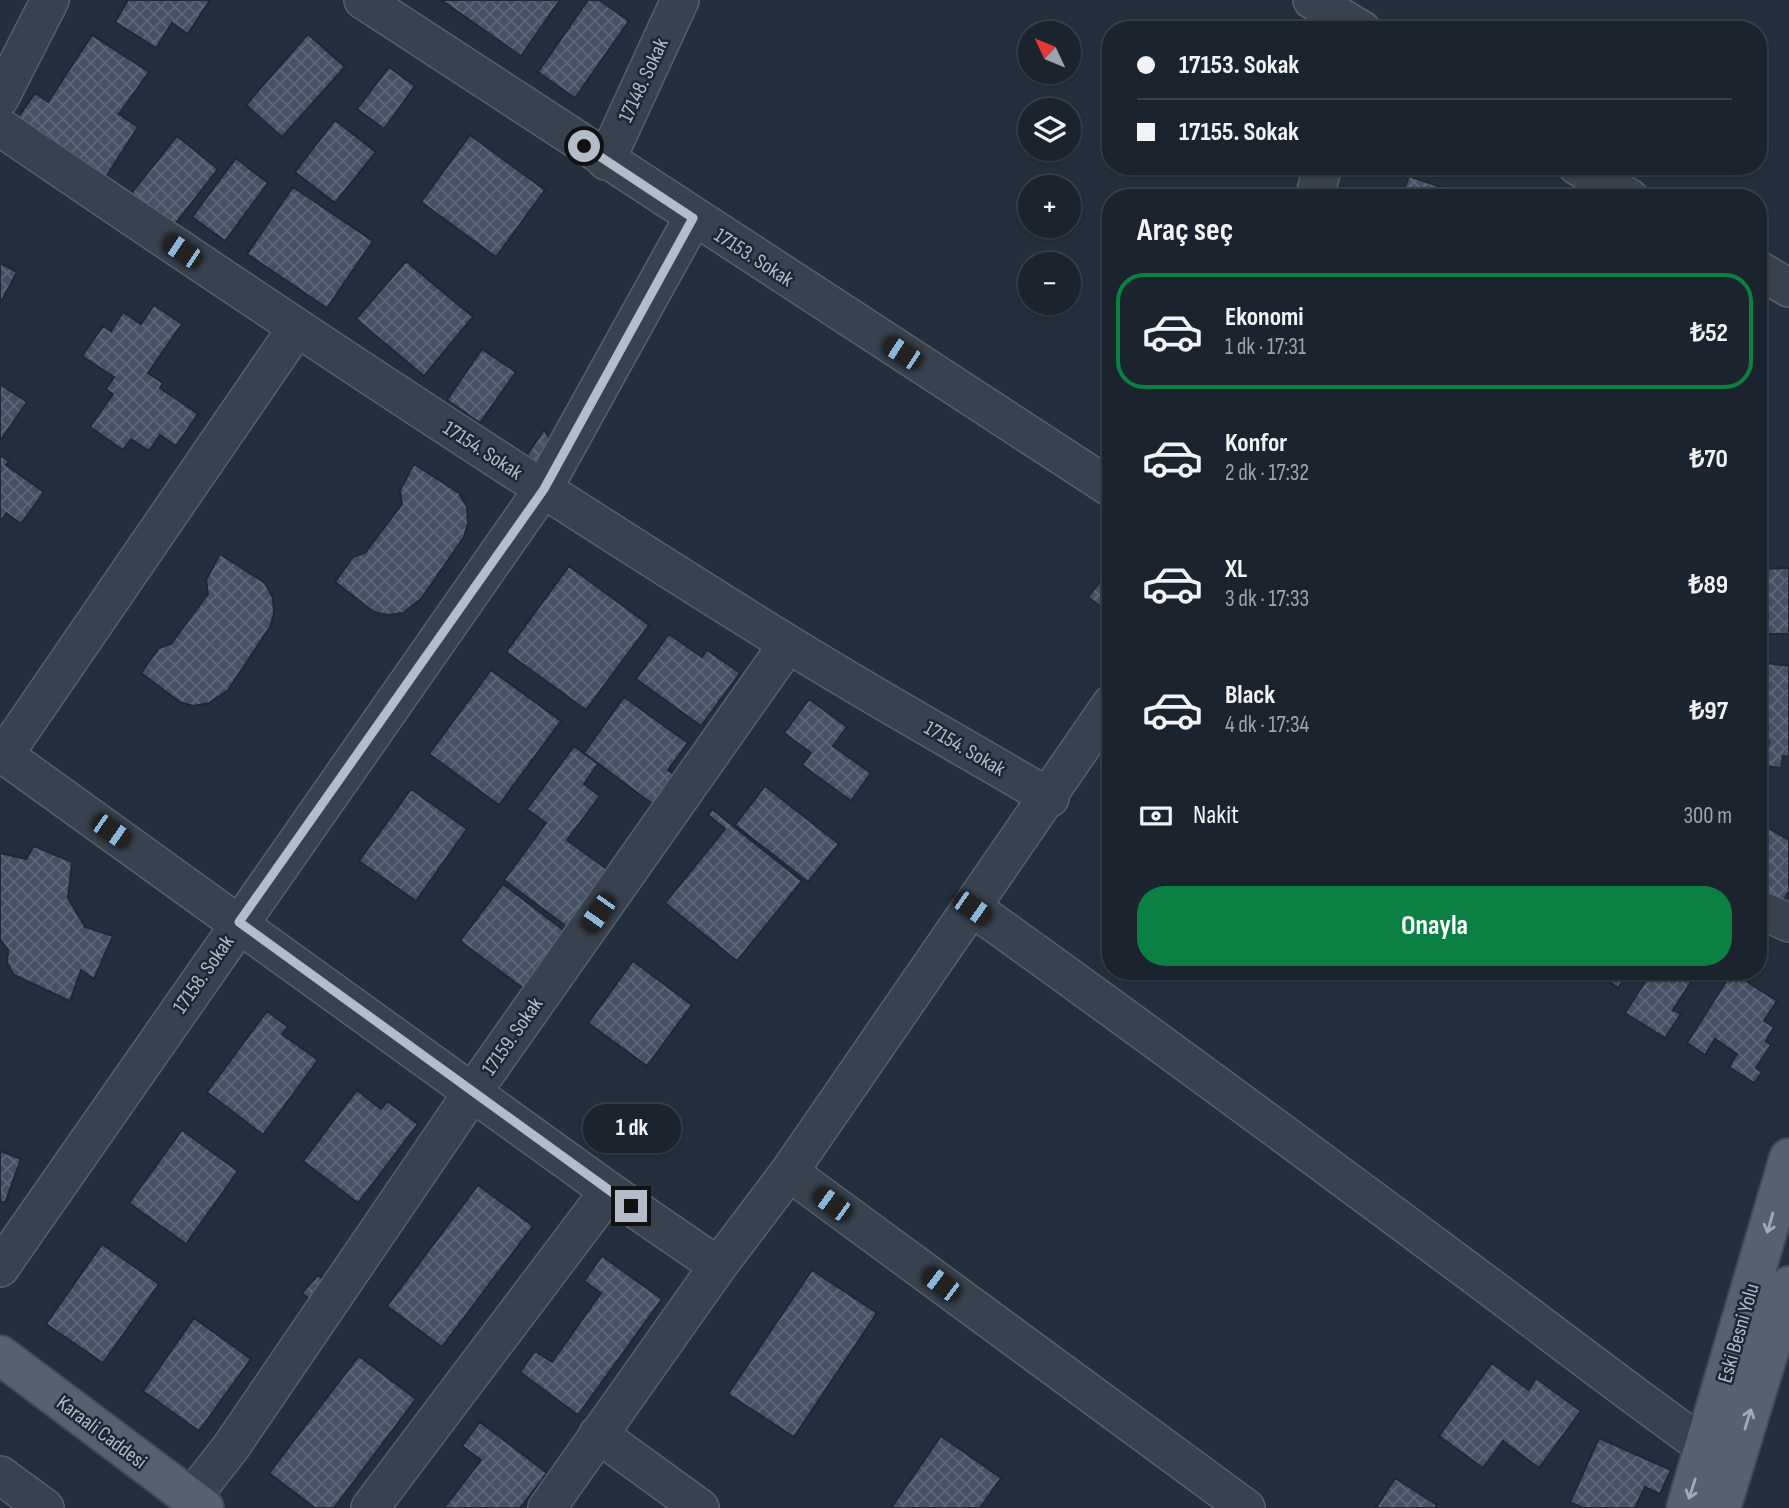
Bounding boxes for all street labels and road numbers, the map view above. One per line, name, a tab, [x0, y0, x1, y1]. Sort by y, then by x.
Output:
street label: 17148. Sokak	[613, 34, 674, 126]
street label: 17153. Sokak	[709, 223, 798, 292]
street label: 17154. Sokak	[438, 416, 527, 485]
street label: 17154. Sokak	[920, 715, 1010, 782]
street label: 17158. Sokak	[167, 930, 239, 1018]
street label: 17159. Sokak	[476, 992, 548, 1080]
street label: Eski Besni Yolu	[1712, 1281, 1765, 1386]
street label: Karaali Caddesi	[52, 1390, 152, 1474]

